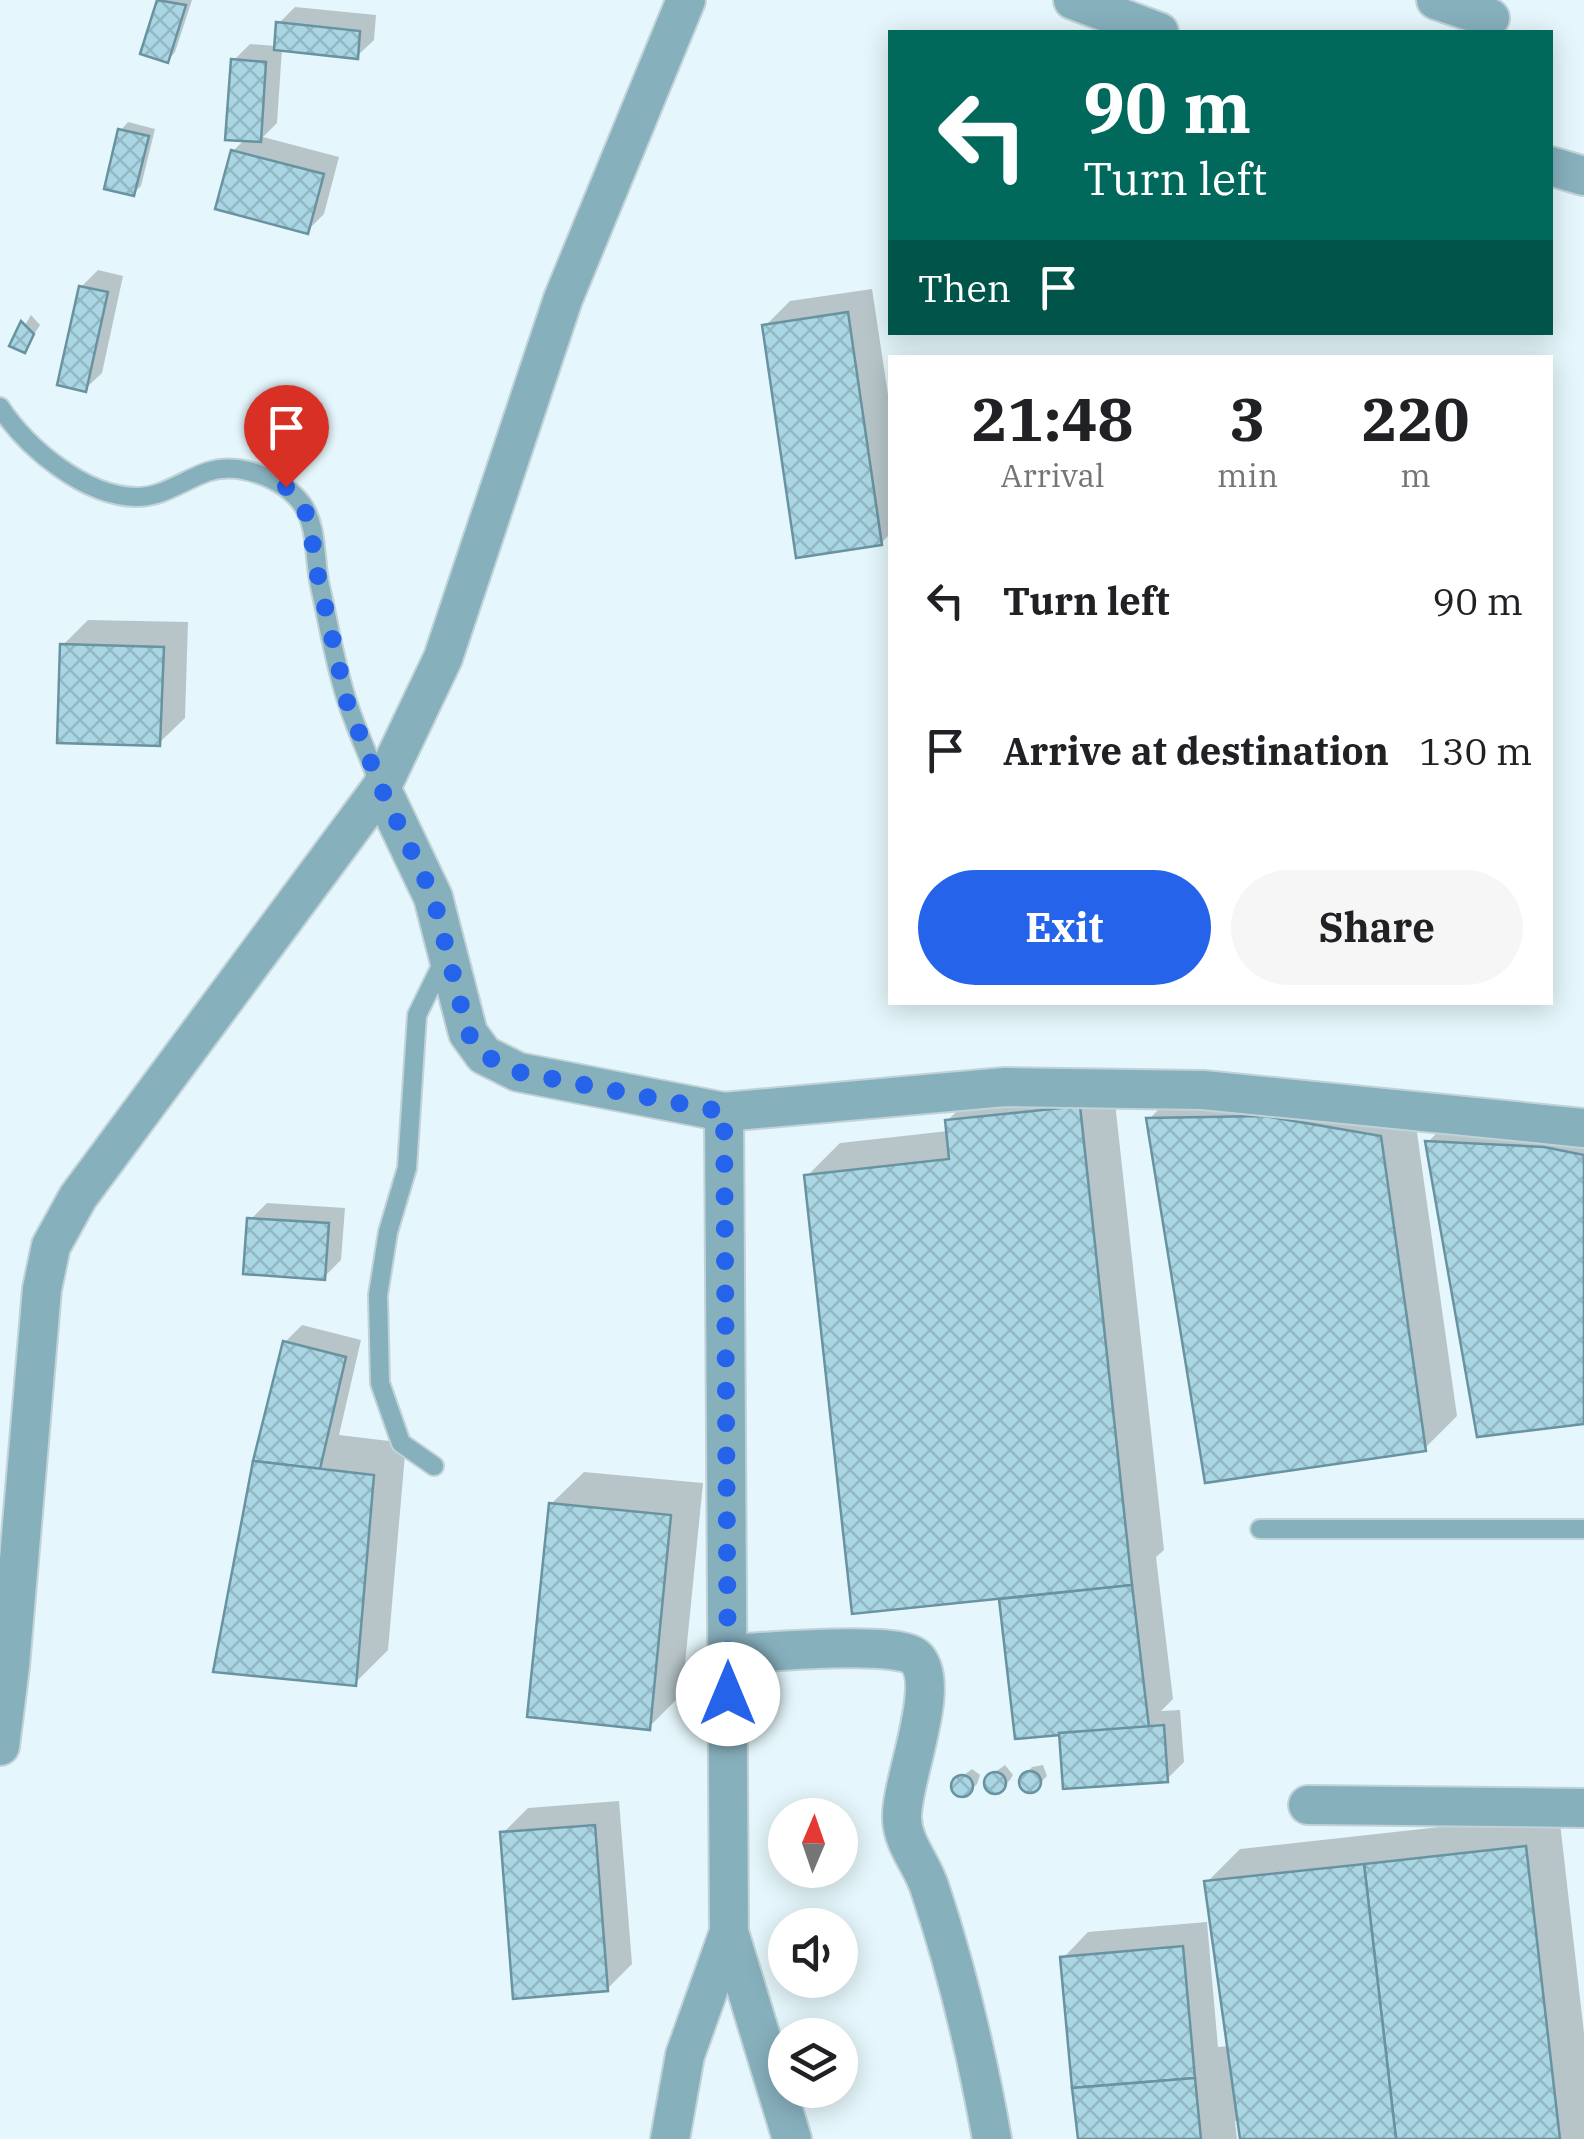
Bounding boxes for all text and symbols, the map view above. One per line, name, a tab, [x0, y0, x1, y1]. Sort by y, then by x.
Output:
text: 90 m	[1083, 61, 1251, 152]
icon: left	[918, 70, 1048, 200]
text: Turn left	[1083, 149, 1267, 207]
icon: arrive	[1031, 260, 1086, 315]
text: Then	[918, 263, 1011, 312]
text: 21:48	[971, 379, 1134, 458]
text: 3	[1230, 379, 1266, 458]
text: 220	[1362, 379, 1470, 458]
pin	[244, 385, 329, 488]
icon: arrive	[259, 400, 314, 455]
text: Arrival	[1000, 454, 1105, 496]
text: min	[1217, 454, 1278, 496]
text: m	[1400, 454, 1431, 496]
icon: left	[918, 573, 973, 628]
text: Turn left	[1003, 576, 1170, 625]
text: 90 m	[1432, 576, 1523, 625]
icon: arrive	[918, 723, 973, 778]
text: Arrive at destination	[1003, 726, 1389, 775]
text: 130 m	[1419, 726, 1532, 775]
button: Exit	[918, 870, 1211, 985]
button: Share	[1231, 870, 1523, 985]
position arrow	[676, 1642, 780, 1746]
north arrow	[768, 1798, 858, 1888]
map controls	[768, 1798, 858, 2108]
button: sound	[768, 1908, 858, 1998]
button: layers	[768, 2018, 858, 2108]

